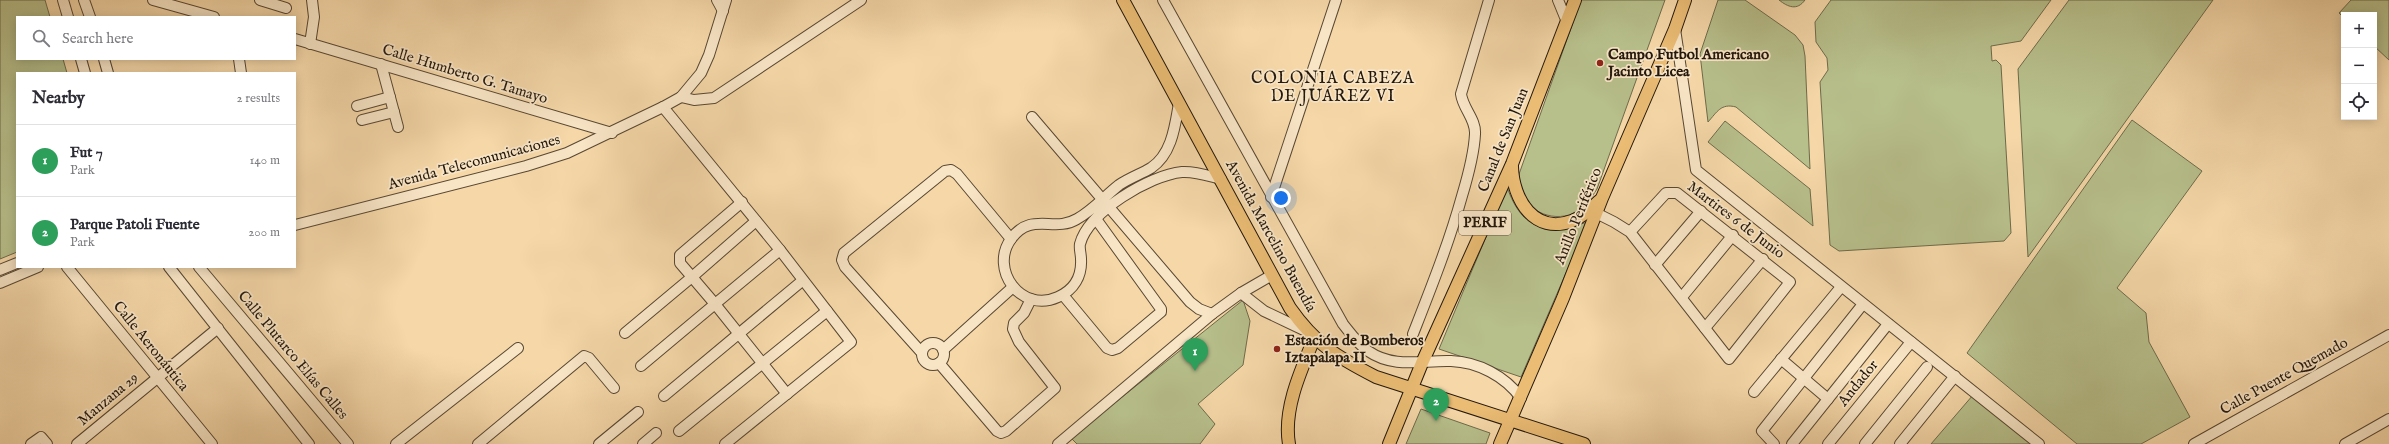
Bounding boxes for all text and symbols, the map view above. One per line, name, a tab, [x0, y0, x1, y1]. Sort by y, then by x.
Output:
map controls	[2341, 12, 2377, 120]
button: +	[2341, 12, 2377, 48]
search box	[16, 16, 296, 60]
icon: search	[30, 27, 52, 49]
text: Search here	[62, 29, 133, 48]
street label: Calle Humberto G. Tamayo	[380, 40, 550, 108]
place label: Campo Futbol Americano Jacinto Licea	[1606, 45, 1769, 81]
button: −	[2341, 48, 2377, 84]
marker: Campo Futbol Americano Jacinto Licea	[1595, 58, 1605, 68]
district label: COLONIA CABEZA DE JUÁREZ VI	[1251, 69, 1415, 107]
button: locate	[2341, 84, 2377, 120]
street label: Canal de San Juan	[1473, 85, 1533, 195]
text: Nearby	[32, 88, 85, 109]
text: 2 results	[236, 90, 280, 107]
street label: Avenida Telecomunicaciones	[385, 130, 562, 194]
text: Fut 7	[70, 143, 103, 162]
text: 1	[43, 152, 47, 169]
text: 140 m	[250, 152, 280, 169]
street label: Avenida Marcelino Buendía	[1221, 156, 1321, 316]
text: Park	[70, 162, 95, 179]
street label: Anillo Periférico	[1550, 165, 1606, 268]
street label: Martires 6 de Junio	[1683, 177, 1789, 263]
your location	[1271, 188, 1291, 208]
road number: PERIF	[1459, 211, 1511, 235]
text: Parque Patoli Fuente	[70, 215, 200, 234]
text: 2	[42, 224, 48, 241]
text: 200 m	[248, 224, 280, 241]
text: Park	[70, 234, 95, 251]
street label: Calle Plutarco Elías Calles	[234, 287, 352, 423]
street label: Calle Aeronáutica	[109, 297, 193, 395]
place label: Estación de Bomberos Iztapalapa II	[1285, 331, 1424, 367]
street label: Calle Puente Quemado	[2217, 333, 2351, 419]
pin: 1	[1182, 338, 1208, 371]
marker: Estación de Bomberos Iztapalapa II	[1272, 344, 1282, 354]
street label: Andador	[1833, 356, 1883, 411]
street label: Manzana 29	[74, 368, 142, 430]
pin: 2	[1423, 388, 1449, 421]

